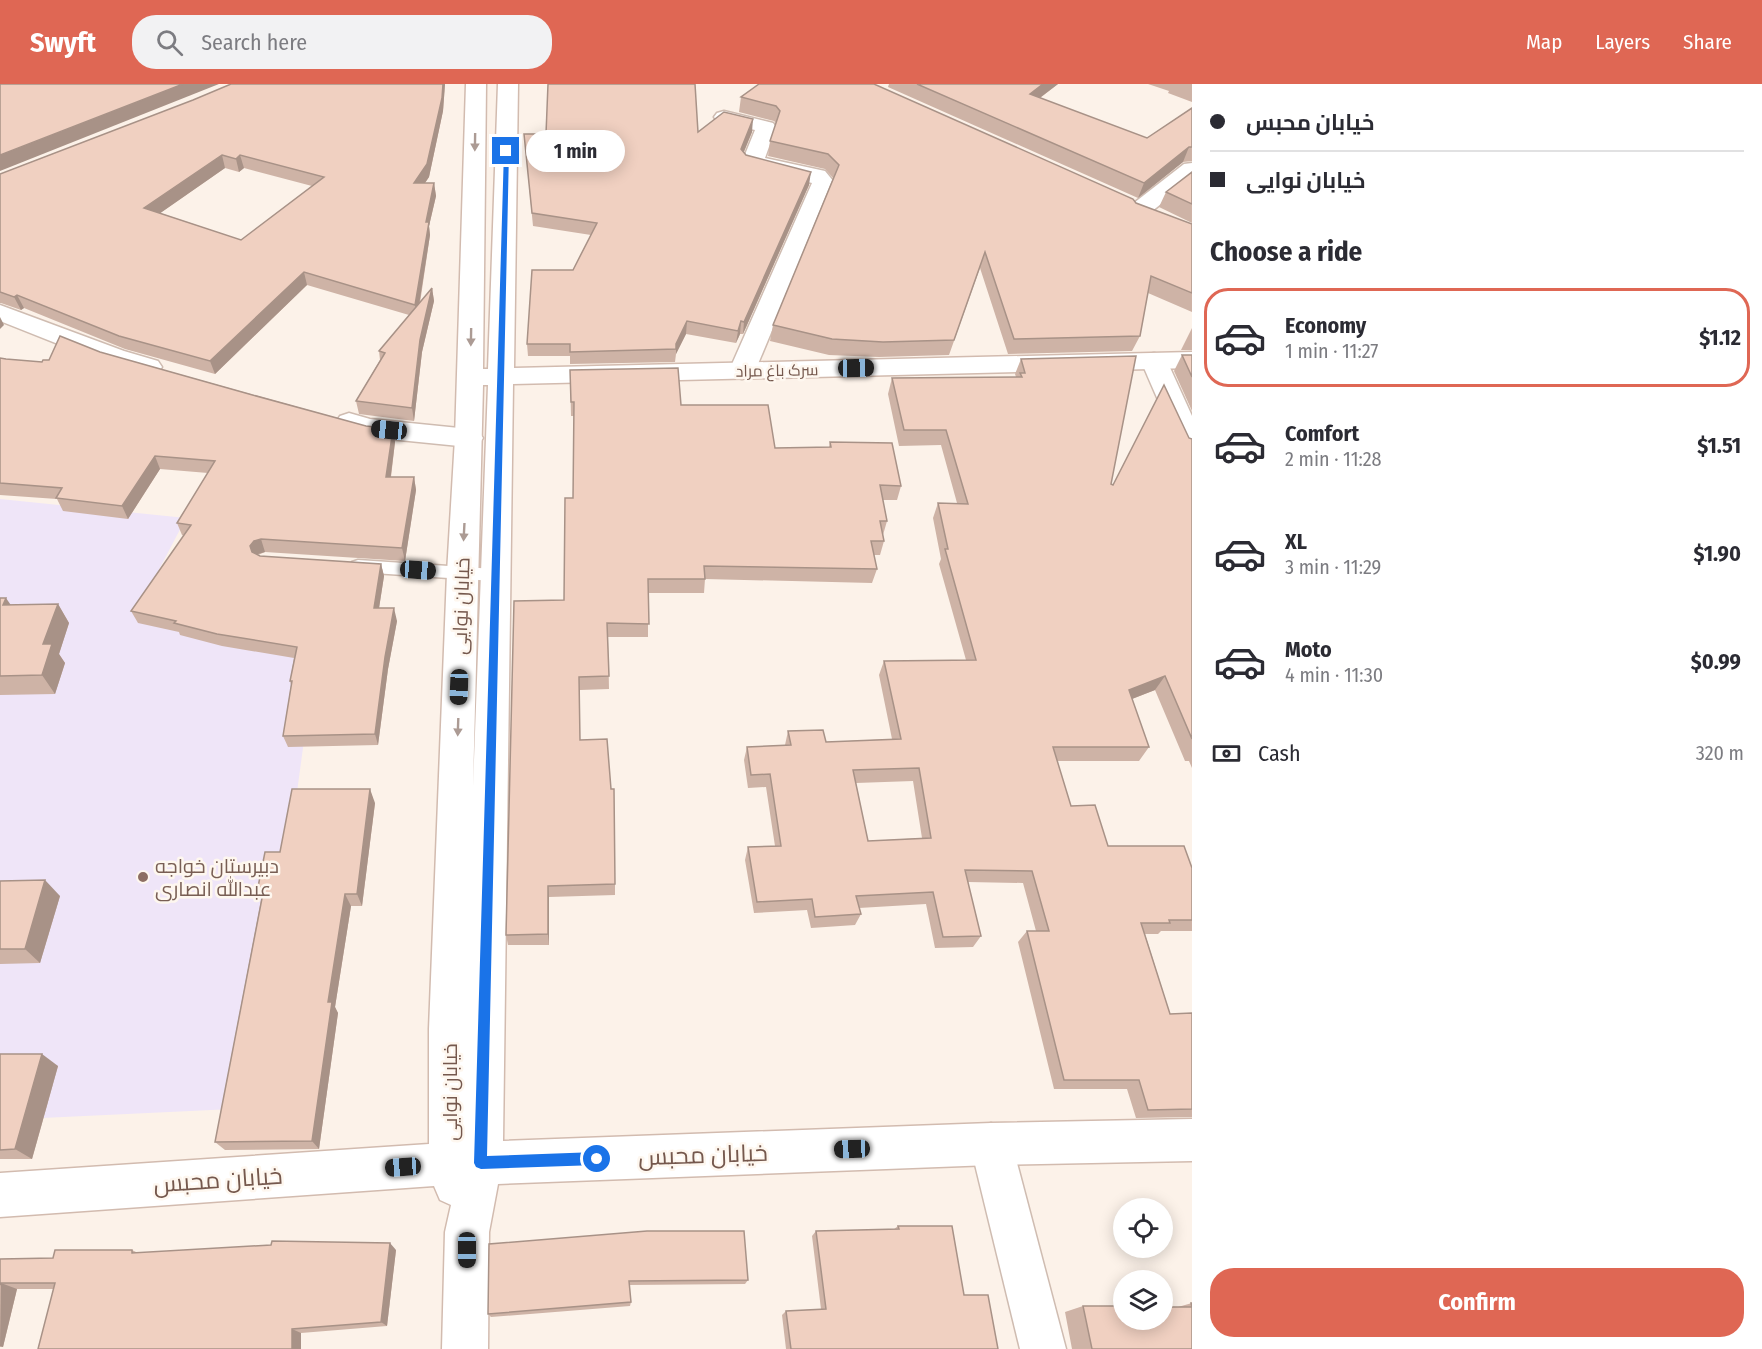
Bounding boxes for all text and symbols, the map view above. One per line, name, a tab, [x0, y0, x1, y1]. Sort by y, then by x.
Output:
search box	[132, 15, 552, 69]
text: Swyft	[30, 26, 96, 59]
icon: search	[153, 26, 186, 59]
text: Search here	[201, 29, 307, 56]
text: Map	[1526, 29, 1562, 55]
text: Layers	[1595, 29, 1650, 55]
text: Share	[1683, 29, 1732, 55]
text: خیابان محبس	[1246, 109, 1375, 136]
callout: 1 min	[527, 130, 626, 172]
one-way arrow	[470, 133, 479, 152]
route end	[492, 137, 519, 164]
text: 1 min	[554, 139, 597, 163]
text: خیابان نوایی	[1246, 167, 1365, 194]
text: Choose a ride	[1210, 236, 1362, 268]
icon: car	[1213, 311, 1267, 365]
text: Economy	[1285, 312, 1366, 339]
text: $1.12	[1699, 324, 1741, 351]
one-way arrow	[466, 328, 475, 347]
text: 1 min · 11:27	[1285, 339, 1378, 363]
car	[838, 359, 874, 377]
street label: سرک باغ مراد	[735, 360, 819, 383]
car	[370, 419, 408, 441]
icon: car	[1213, 419, 1267, 473]
text: Comfort	[1285, 420, 1359, 447]
text: $1.51	[1697, 432, 1741, 459]
text: 2 min · 11:28	[1285, 447, 1382, 471]
one-way arrow	[460, 523, 469, 542]
icon: car	[1213, 527, 1267, 581]
text: XL	[1285, 528, 1307, 555]
text: $1.90	[1694, 540, 1741, 567]
text: 3 min · 11:29	[1285, 555, 1381, 579]
street label: خیابان نوایی	[447, 557, 476, 655]
car	[399, 560, 437, 580]
icon: car	[1213, 635, 1267, 689]
text: Moto	[1285, 636, 1332, 663]
text: $0.99	[1691, 648, 1741, 675]
text: 4 min · 11:30	[1285, 663, 1383, 687]
car	[449, 669, 469, 705]
one-way arrow	[453, 718, 462, 737]
icon: cash	[1210, 737, 1243, 770]
text: Cash	[1258, 740, 1301, 767]
text: 320 m	[1696, 741, 1744, 765]
place label: دبیرستان خواجه عبدالله انصاری	[155, 854, 279, 902]
marker: دبیرستان خواجه عبدالله انصاری	[136, 870, 150, 884]
street label: خیابان نوایی	[438, 1043, 463, 1141]
street label: خیابان محبس	[638, 1139, 768, 1171]
car	[834, 1139, 870, 1159]
route start	[583, 1145, 610, 1172]
car	[384, 1157, 422, 1177]
street label: خیابان محبس	[152, 1162, 284, 1198]
map controls	[1113, 1198, 1173, 1330]
button: locate	[1113, 1198, 1173, 1258]
car	[458, 1232, 476, 1268]
button: Confirm	[1210, 1268, 1744, 1337]
button: layers	[1113, 1270, 1173, 1330]

